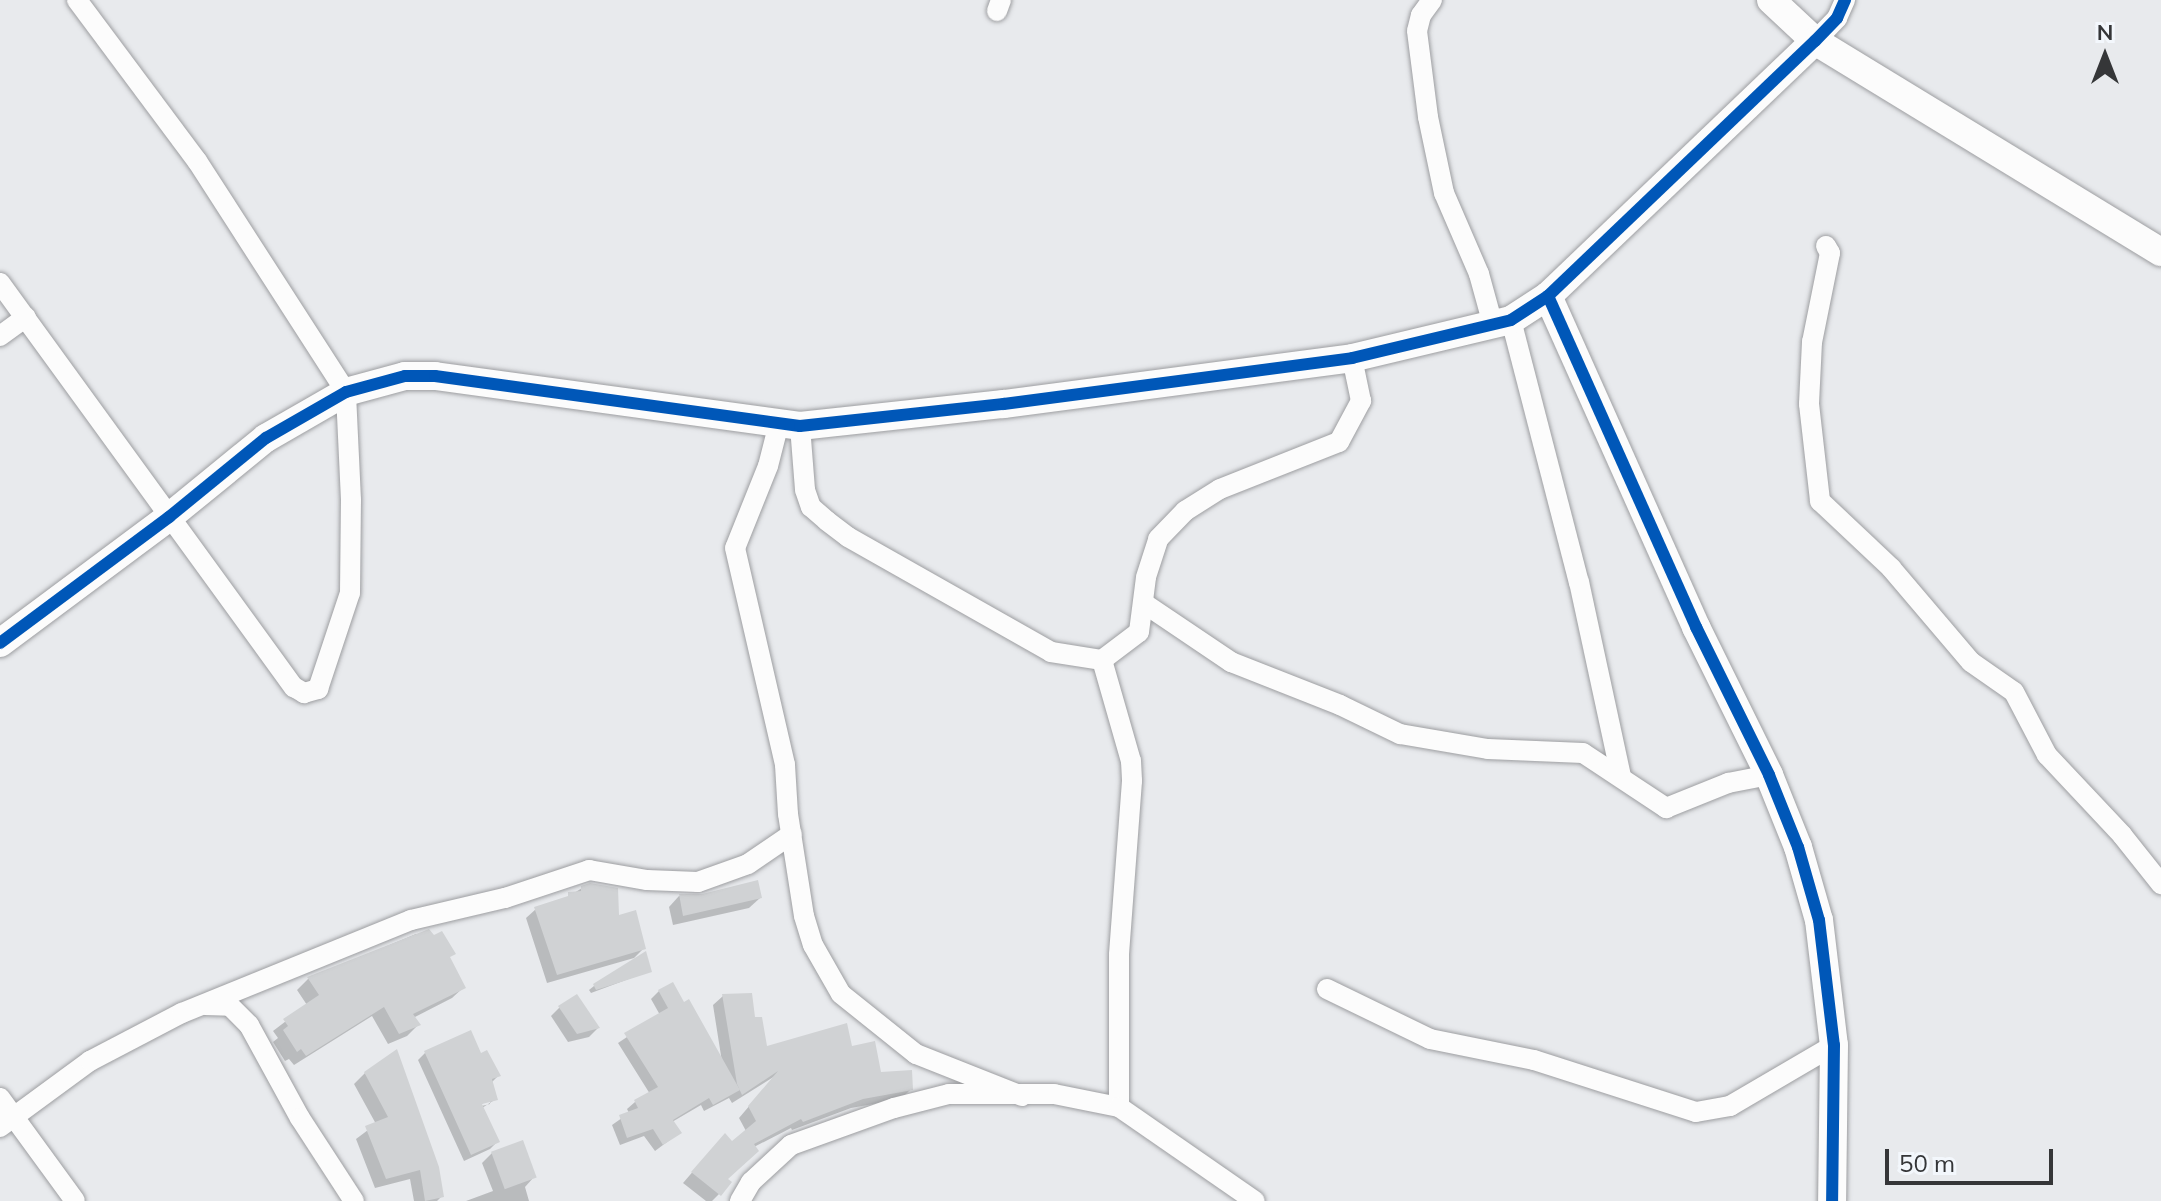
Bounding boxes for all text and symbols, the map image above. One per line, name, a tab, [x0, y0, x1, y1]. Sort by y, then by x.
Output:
north arrow	[2065, 16, 2145, 96]
text: N	[2097, 18, 2113, 46]
scale bar	[1889, 1133, 2057, 1183]
text: 50 m	[1899, 1148, 1955, 1178]

